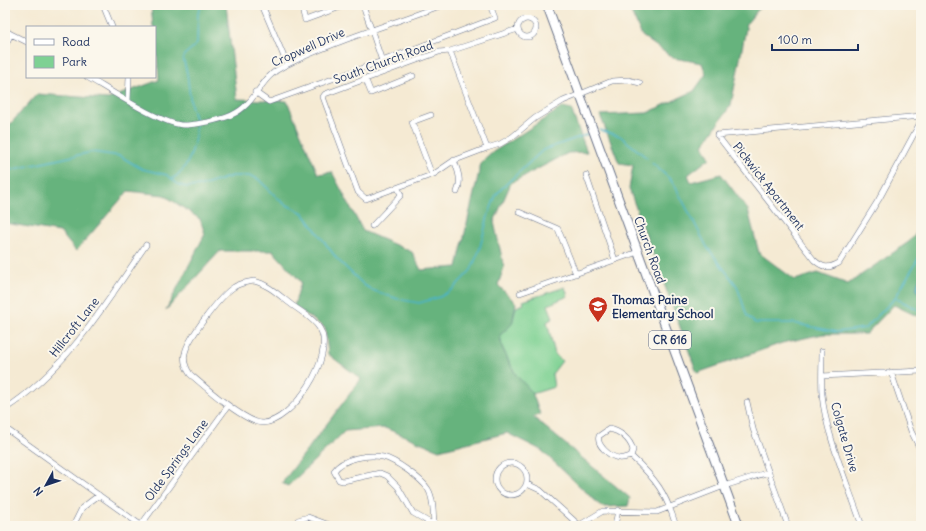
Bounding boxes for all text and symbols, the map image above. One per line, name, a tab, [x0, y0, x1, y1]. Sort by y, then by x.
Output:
street label: Cropwell Drive	[269, 24, 347, 70]
legend	[26, 26, 156, 78]
scale bar	[772, 26, 858, 52]
text: 100 m	[778, 32, 812, 47]
text: Road	[62, 34, 90, 49]
street label: South Church Road	[331, 37, 435, 87]
text: Park	[62, 54, 87, 69]
street label: Pickwick Apartment	[730, 139, 808, 233]
street label: Church Road	[631, 214, 669, 286]
place label: Thomas Paine Elementary School	[612, 292, 714, 322]
street label: Hillcroft Lane	[46, 294, 102, 360]
school or university icon: Thomas Paine Elementary School	[587, 295, 609, 323]
road number: CR 616	[649, 331, 691, 349]
street label: Colgate Drive	[828, 400, 862, 474]
street label: Olde Springs Lane	[141, 416, 211, 504]
north arrow	[26, 465, 66, 505]
text: N	[31, 484, 46, 499]

